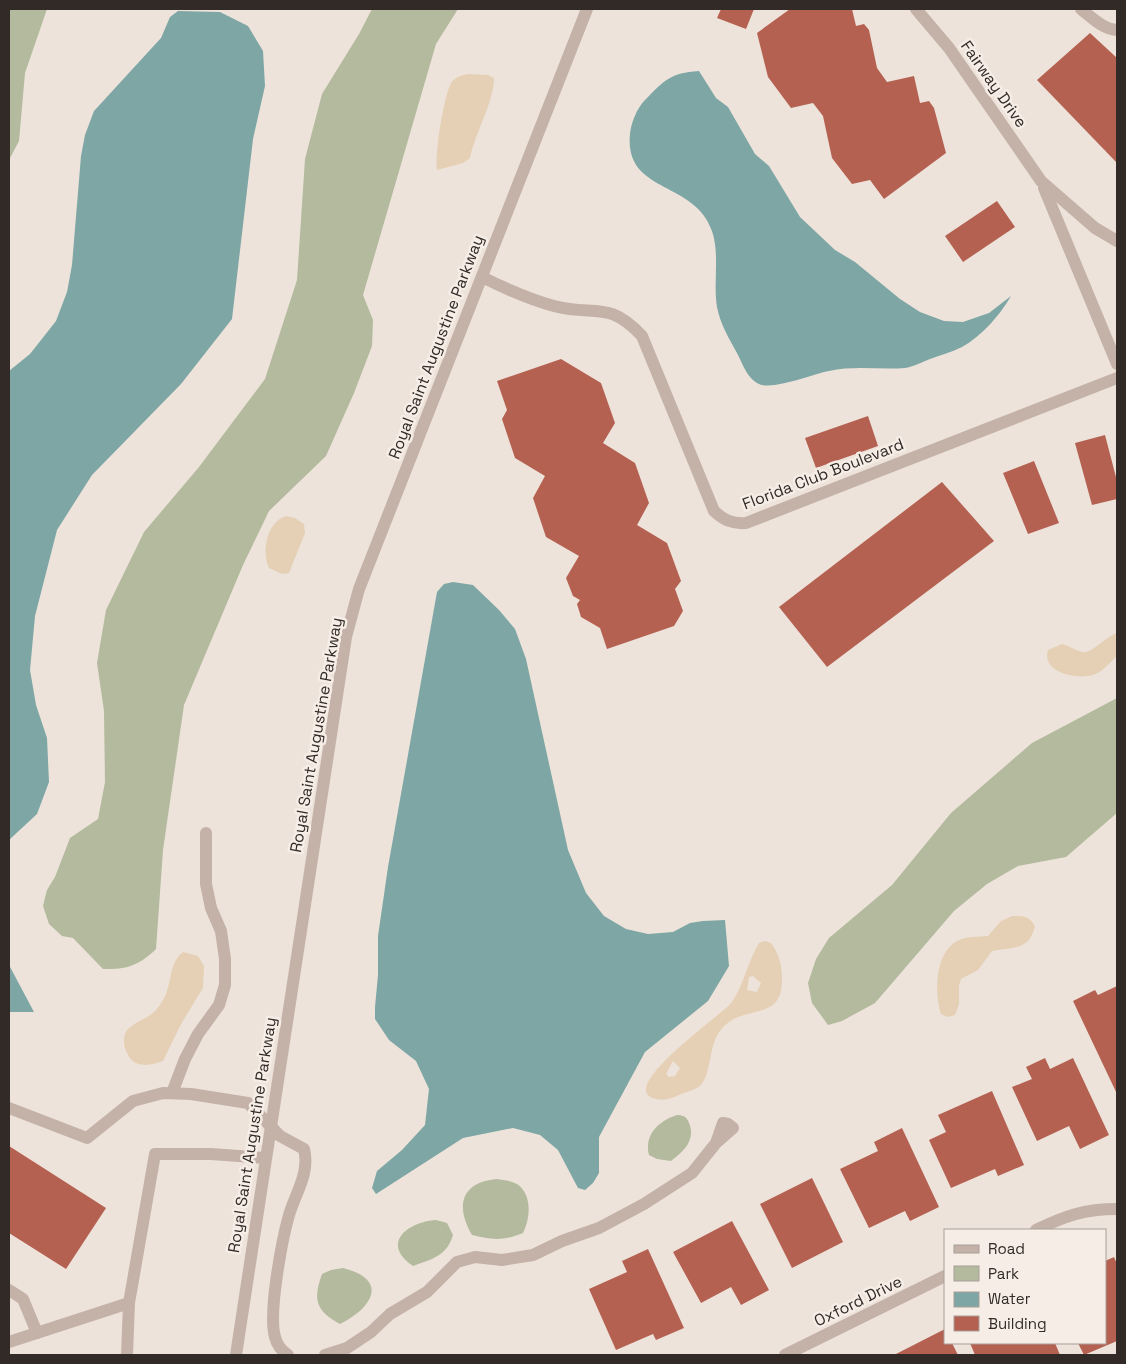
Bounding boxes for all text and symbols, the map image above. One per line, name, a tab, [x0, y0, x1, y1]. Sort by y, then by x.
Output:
street label: Fairway Drive	[956, 36, 1032, 132]
street label: Royal Saint Augustine Parkway	[383, 232, 489, 462]
street label: Florida Club Boulevard	[739, 433, 907, 515]
street label: Royal Saint Augustine Parkway	[285, 616, 347, 854]
street label: Royal Saint Augustine Parkway	[223, 1016, 281, 1254]
legend	[944, 1229, 1106, 1344]
text: Road	[988, 1239, 1025, 1258]
text: Park	[988, 1264, 1019, 1283]
street label: Oxford Drive	[811, 1271, 905, 1331]
text: Water	[988, 1289, 1031, 1308]
text: Building	[988, 1314, 1047, 1333]

